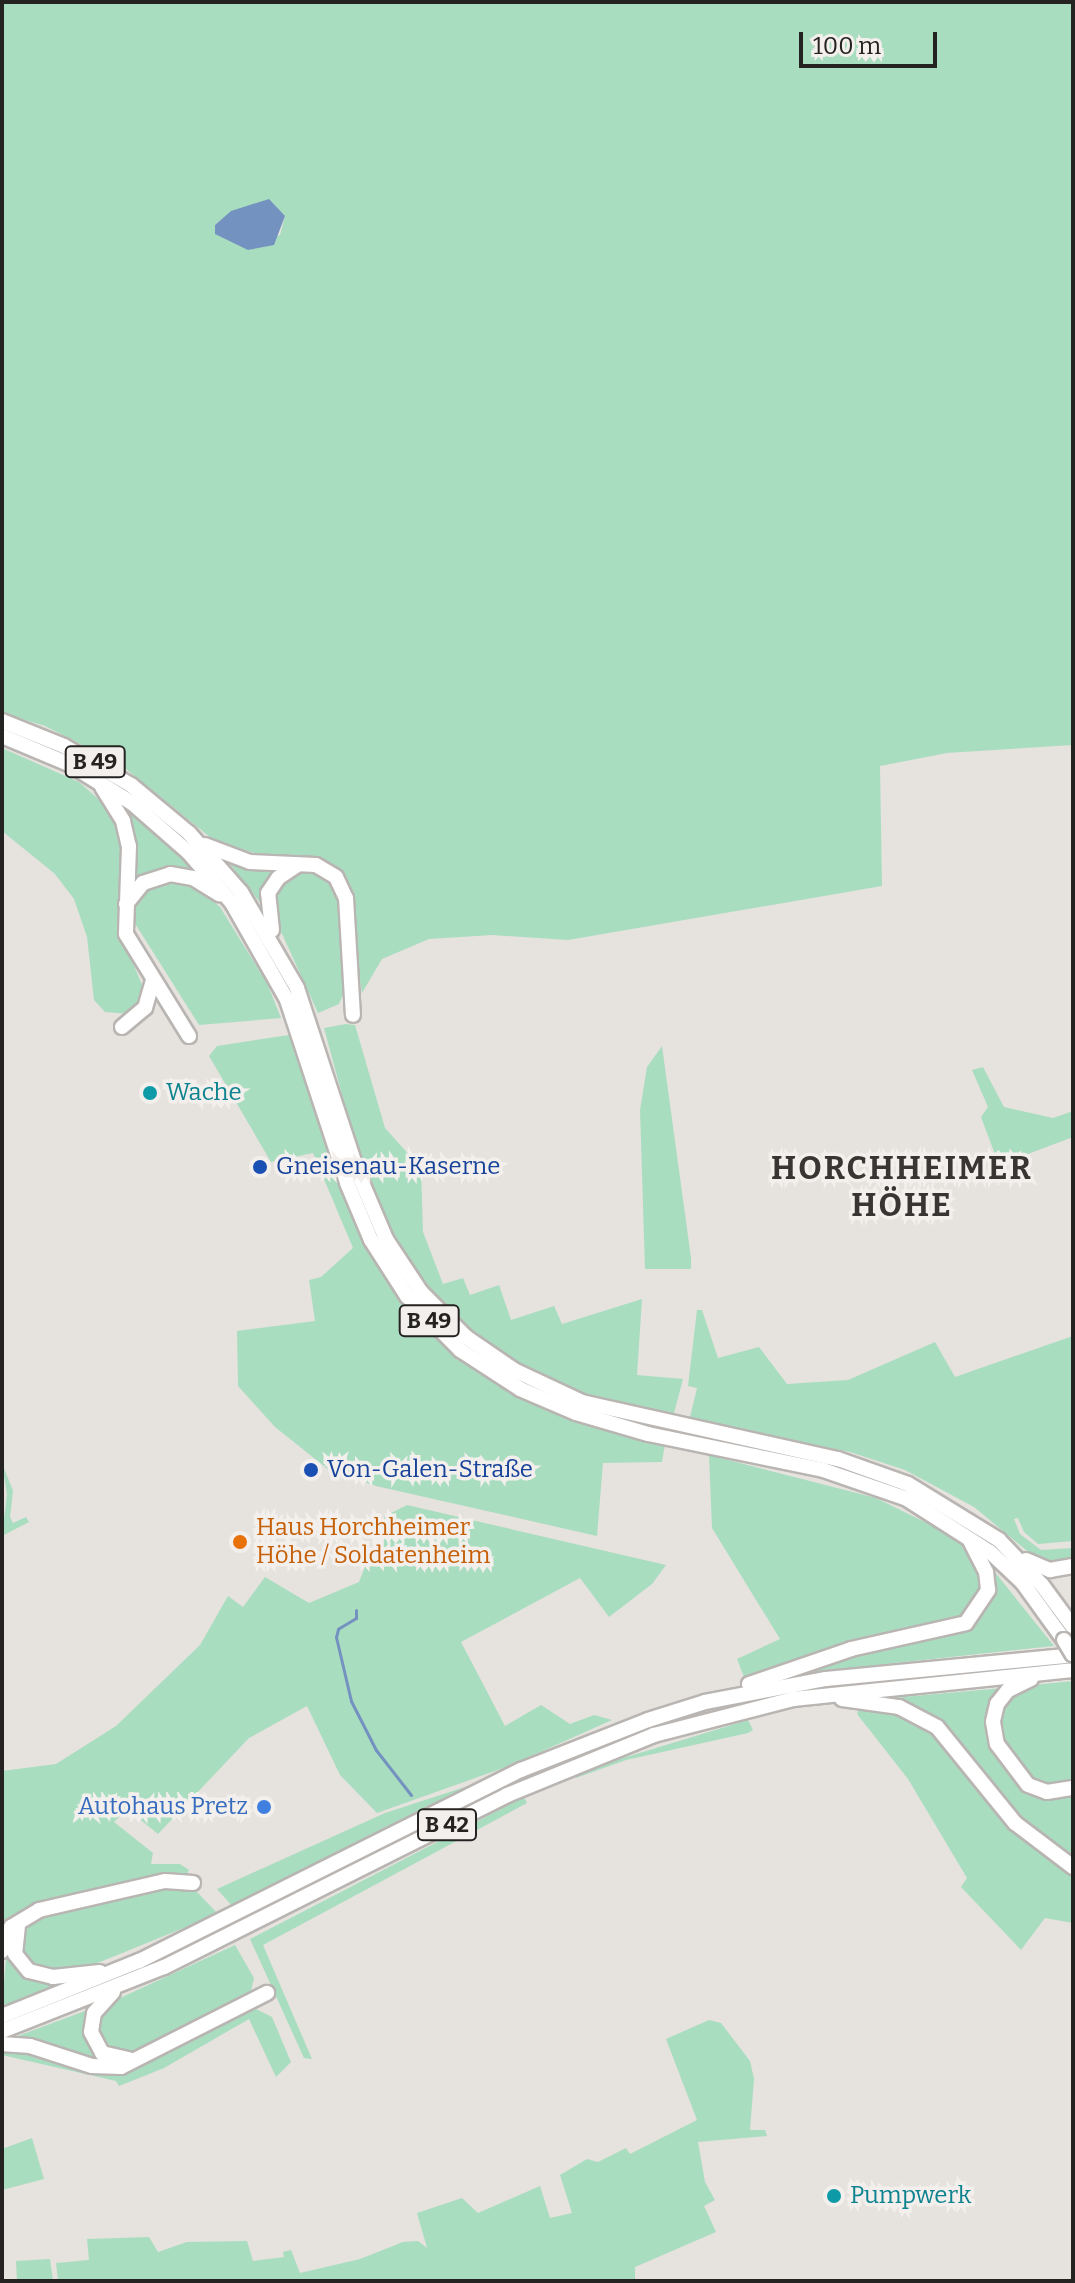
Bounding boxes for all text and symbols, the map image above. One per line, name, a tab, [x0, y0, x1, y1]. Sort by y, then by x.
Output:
scale bar	[803, 16, 941, 66]
text: 100 m	[813, 32, 881, 60]
road number: B 49	[63, 744, 127, 780]
place label: Wache	[166, 1079, 242, 1107]
marker: Wache	[141, 1084, 159, 1102]
district label: HORCHHEIMER HÖHE	[771, 1150, 1033, 1225]
place label: Gneisenau-Kaserne	[276, 1153, 500, 1181]
marker: Gneisenau-Kaserne	[251, 1158, 269, 1176]
road number: B 49	[397, 1303, 461, 1339]
place label: Von-Galen-Straße	[327, 1456, 533, 1484]
marker: Von-Galen-Straße	[302, 1461, 320, 1479]
place label: Haus Horchheimer Höhe / Soldatenheim	[256, 1514, 490, 1570]
marker: Haus Horchheimer Höhe / Soldatenheim	[231, 1533, 249, 1551]
place label: Autohaus Pretz	[78, 1793, 248, 1821]
marker: Autohaus Pretz	[255, 1798, 273, 1816]
road number: B 42	[417, 1807, 477, 1843]
place label: Pumpwerk	[850, 2182, 971, 2210]
marker: Pumpwerk	[825, 2187, 843, 2205]

